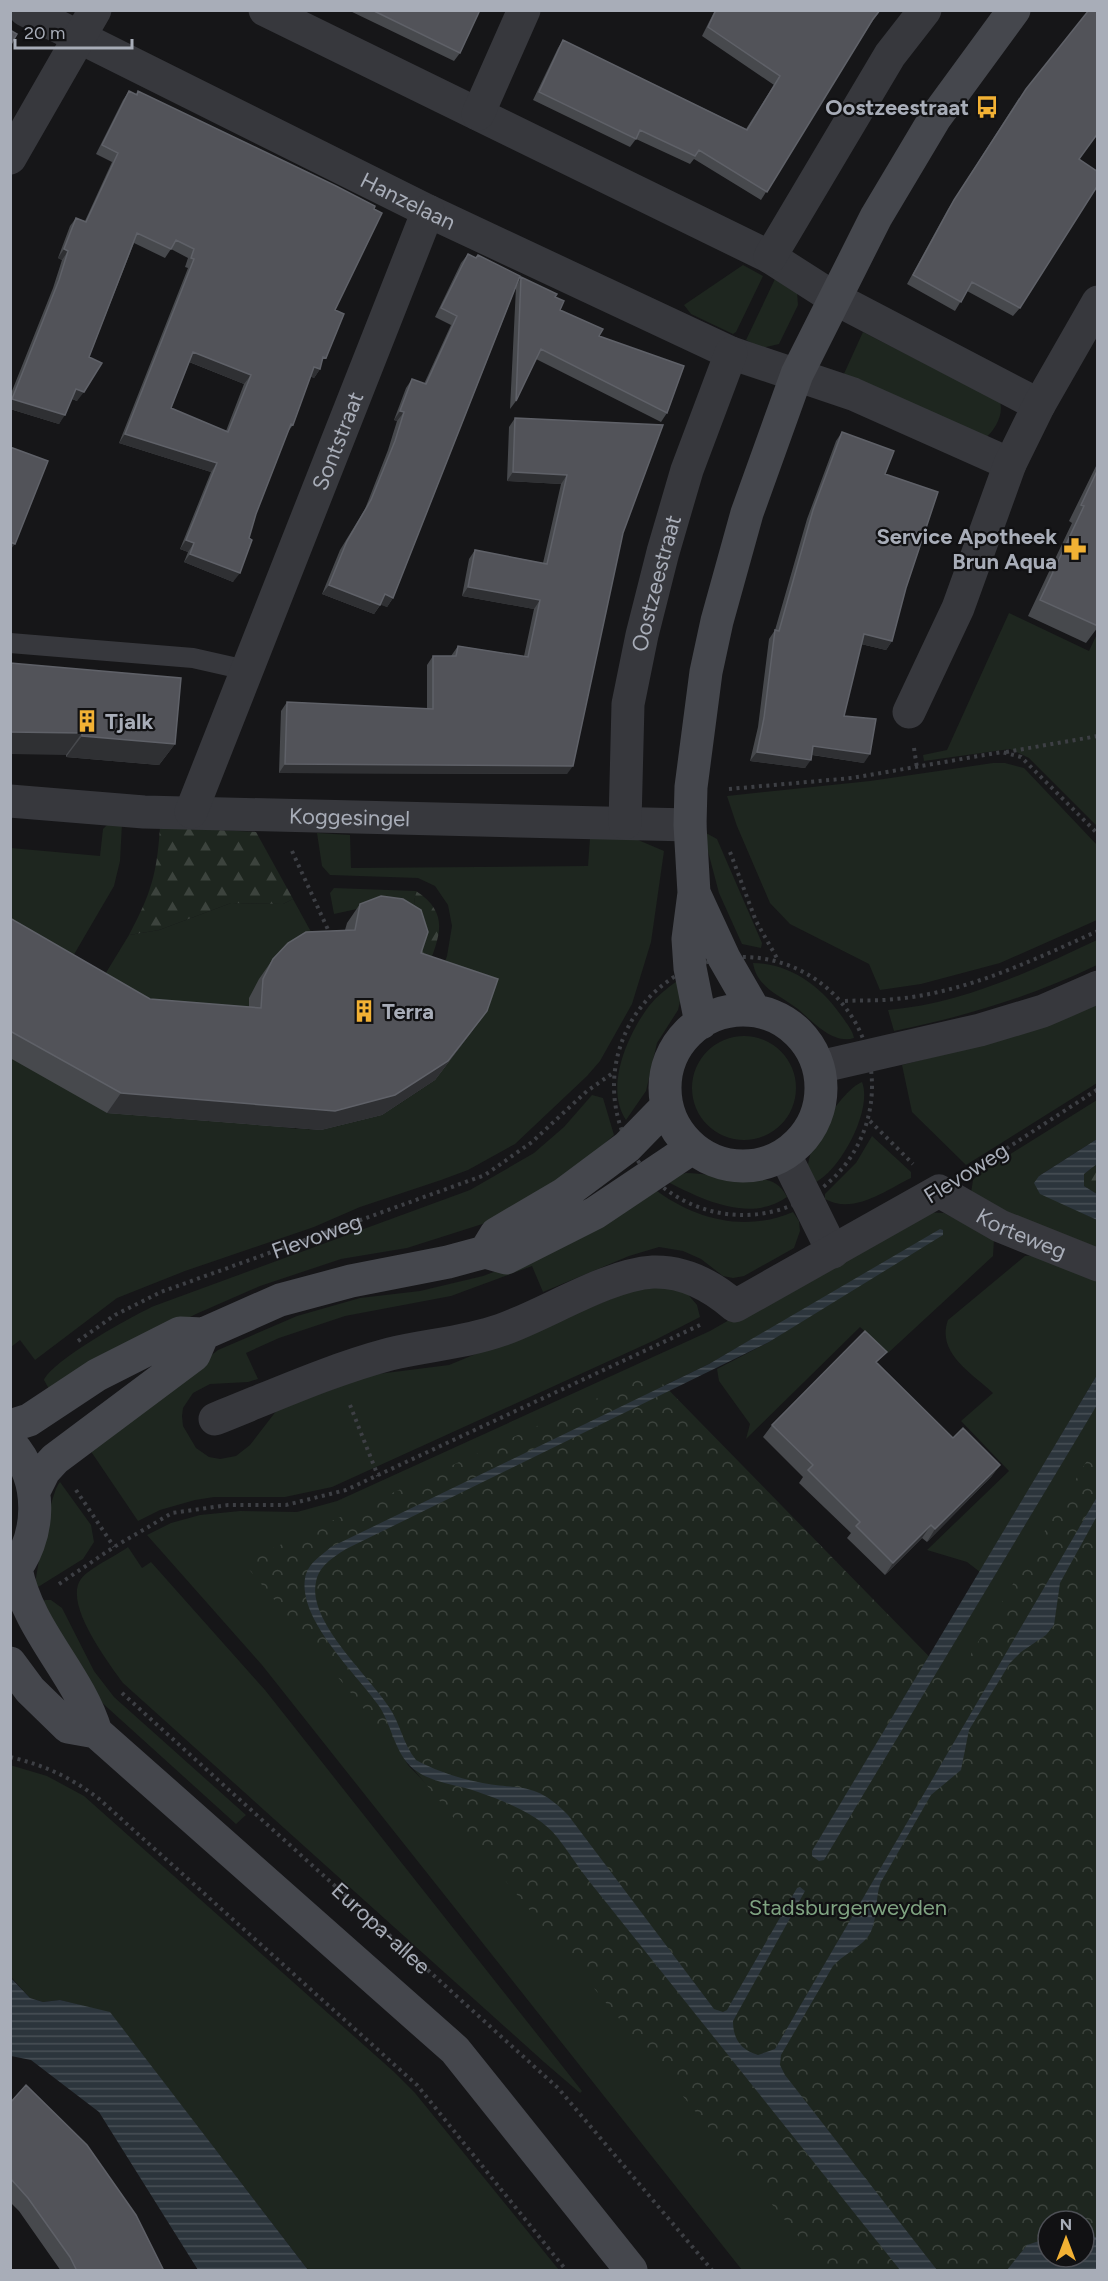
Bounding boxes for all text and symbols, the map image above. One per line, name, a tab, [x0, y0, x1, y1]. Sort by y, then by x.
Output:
scale bar	[15, 12, 132, 50]
text: 20 m	[24, 22, 65, 44]
place label: Oostzeestraat	[825, 94, 969, 121]
bus stop icon: Oostzeestraat	[974, 94, 1000, 120]
street label: Hanzelaan	[356, 166, 460, 235]
street label: Sontstraat	[306, 388, 369, 494]
street label: Oostzeestraat	[625, 512, 687, 654]
place label: Service Apotheek Brun Aqua	[876, 523, 1057, 575]
pharmacy icon: Service Apotheek Brun Aqua	[1062, 536, 1088, 562]
building icon: Tjalk	[74, 708, 100, 734]
place label: Tjalk	[105, 708, 153, 735]
street label: Koggesingel	[289, 802, 410, 832]
building icon: Terra	[351, 998, 377, 1024]
place label: Terra	[382, 998, 434, 1025]
street label: Flevoweg	[919, 1137, 1013, 1209]
street label: Korteweg	[972, 1202, 1070, 1265]
street label: Flevoweg	[268, 1207, 365, 1265]
street label: Europa-allee	[326, 1876, 436, 1980]
park label: Stadsburgerweyden	[749, 1894, 947, 1921]
north arrow	[1036, 2209, 1096, 2269]
text: N	[1060, 2215, 1072, 2234]

